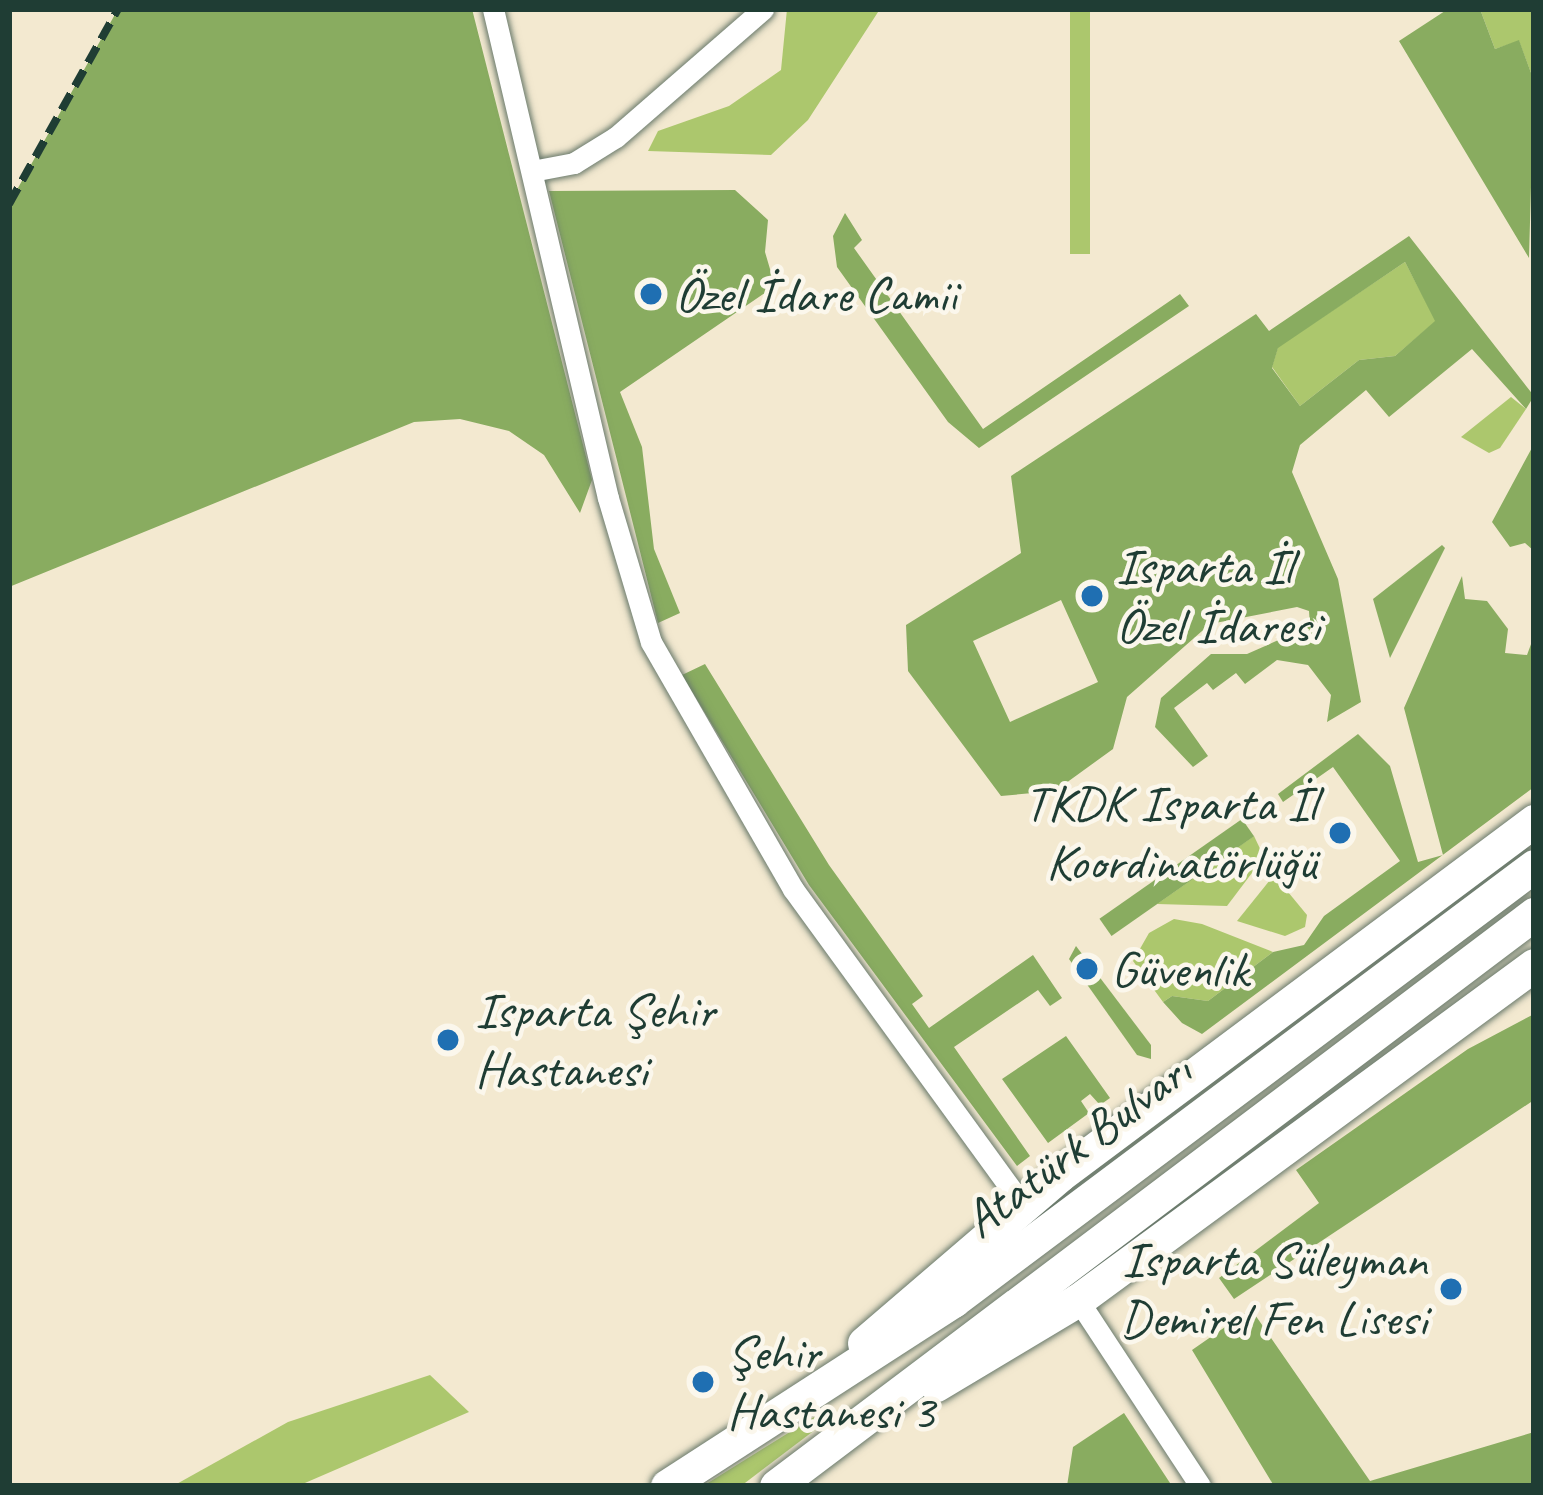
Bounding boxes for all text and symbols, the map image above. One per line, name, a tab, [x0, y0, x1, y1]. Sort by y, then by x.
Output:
place label: Özel İdare Camii	[675, 263, 958, 325]
marker: Özel İdare Camii	[638, 281, 664, 307]
place label: Isparta İl Özel İdaresi	[1116, 536, 1319, 656]
marker: Isparta İl Özel İdaresi	[1079, 583, 1105, 609]
place label: TKDK Isparta İl Koordinatörlüğü	[1024, 773, 1316, 893]
marker: TKDK Isparta İl Koordinatörlüğü	[1327, 820, 1353, 846]
place label: Güvenlik	[1111, 938, 1248, 1000]
marker: Güvenlik	[1074, 956, 1100, 982]
place label: Isparta Şehir Hastanesi	[475, 980, 715, 1100]
marker: Isparta Şehir Hastanesi	[432, 1024, 464, 1056]
street label: Atatürk Bulvarı	[951, 1039, 1203, 1251]
place label: Isparta Süleyman Demirel Fen Lisesi	[1120, 1229, 1427, 1349]
marker: Isparta Süleyman Demirel Fen Lisesi	[1438, 1276, 1464, 1302]
place label: Şehir Hastanesi 3	[727, 1322, 934, 1442]
marker: Şehir Hastanesi 3	[690, 1369, 716, 1395]

